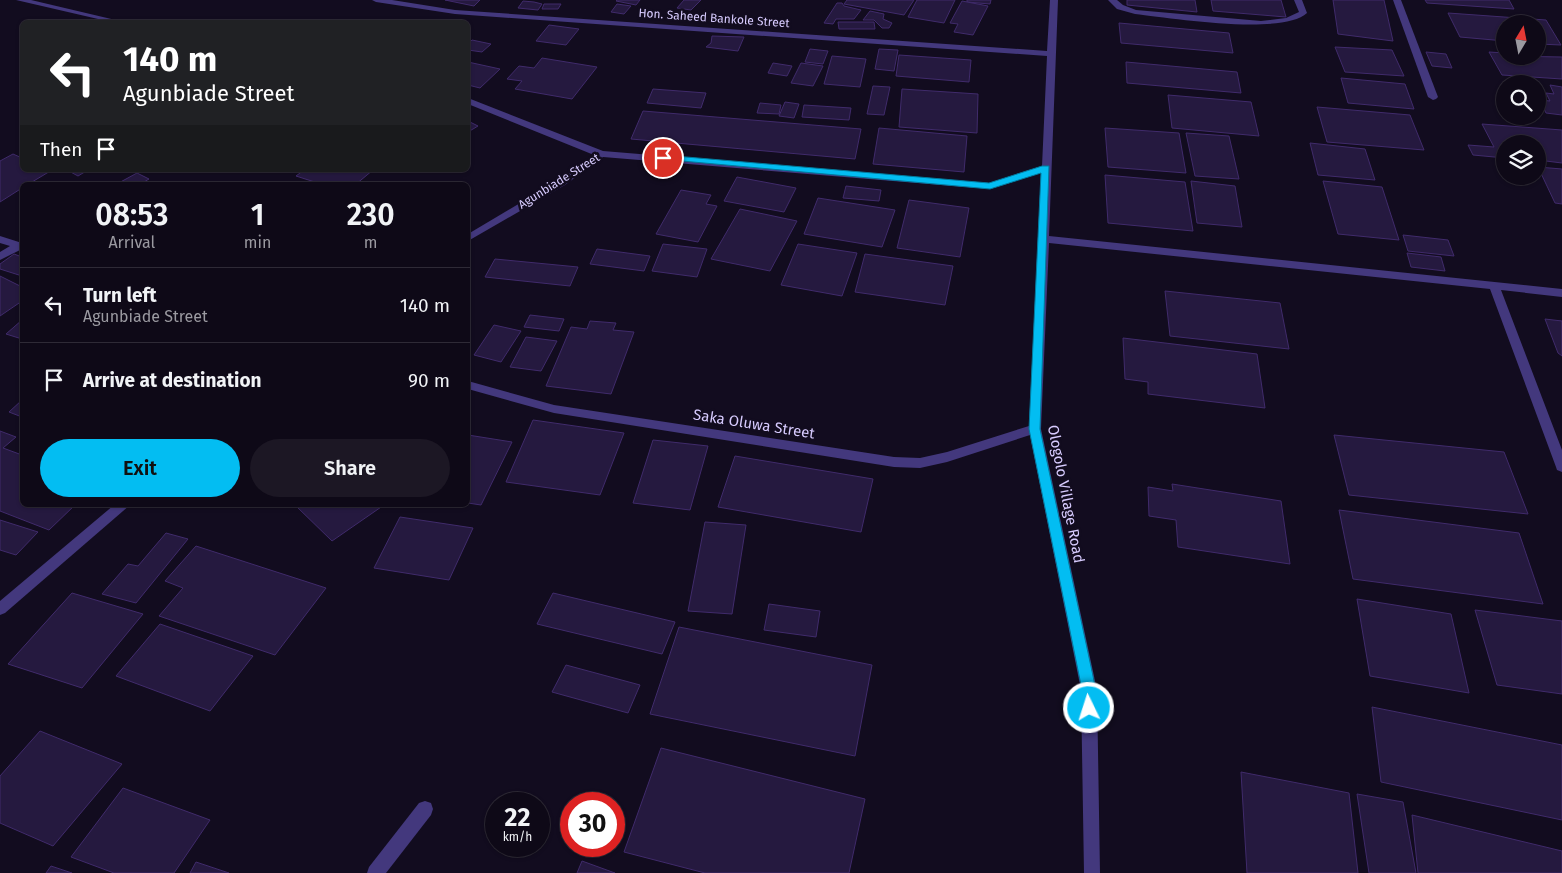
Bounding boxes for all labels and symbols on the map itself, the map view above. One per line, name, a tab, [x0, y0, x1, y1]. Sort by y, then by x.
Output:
street label: Hon. Saheed Bankole Street	[638, 6, 791, 30]
north arrow	[1496, 15, 1546, 65]
pin	[642, 137, 684, 179]
street label: Agunbiade Street	[516, 150, 603, 212]
street label: Saka Oluwa Street	[692, 406, 817, 443]
street label: Ologolo Village Road	[1044, 423, 1088, 565]
position arrow	[1062, 681, 1114, 733]
speed limit sign: 30	[560, 792, 625, 857]

